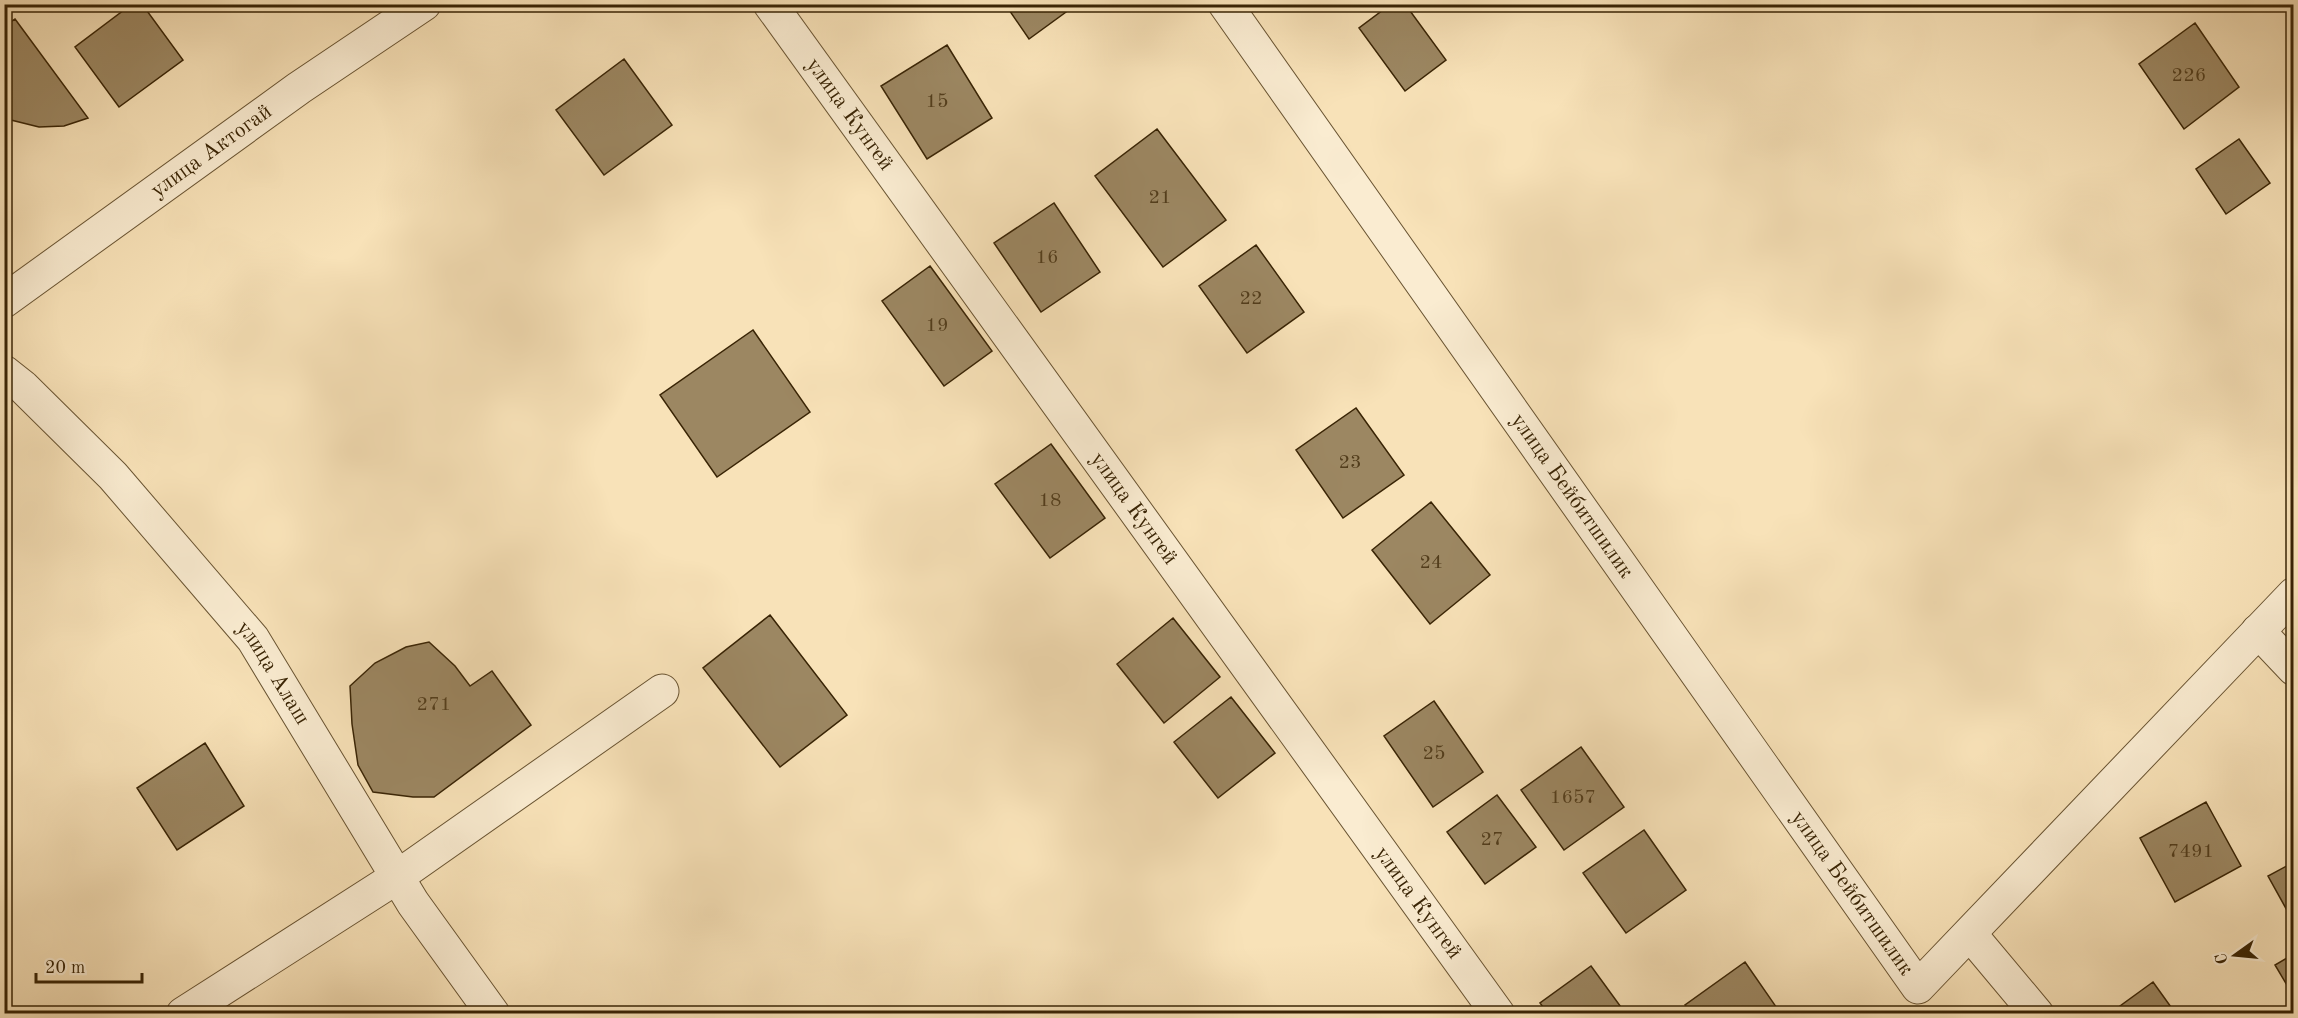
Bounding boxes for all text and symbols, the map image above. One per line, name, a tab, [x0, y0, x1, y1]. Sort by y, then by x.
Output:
street label: улица Кунгей	[802, 54, 897, 175]
house number: 226	[2172, 66, 2206, 86]
house number: 15	[925, 92, 949, 112]
street label: улица Актогай	[147, 100, 276, 202]
house number: 21	[1148, 188, 1172, 208]
house number: 16	[1035, 248, 1059, 268]
house number: 22	[1239, 289, 1263, 309]
house number: 19	[925, 316, 949, 336]
street label: улица Бейбитшилик	[1506, 410, 1637, 582]
street label: улица Кунгей	[1086, 448, 1181, 569]
house number: 23	[1338, 453, 1362, 473]
house number: 18	[1038, 491, 1062, 511]
house number: 24	[1419, 553, 1443, 573]
street label: улица Алаш	[232, 617, 313, 729]
house number: 271	[417, 695, 451, 715]
house number: 25	[1422, 744, 1446, 764]
house number: 1657	[1550, 788, 1596, 808]
street label: улица Бейбитшилик	[1787, 807, 1917, 980]
house number: 27	[1480, 830, 1504, 850]
house number: 7491	[2168, 842, 2214, 862]
street label: улица Кунгей	[1370, 843, 1466, 963]
north arrow	[2205, 925, 2265, 985]
scale bar	[36, 946, 142, 984]
text: С	[2213, 951, 2232, 966]
text: 20 m	[45, 959, 85, 977]

